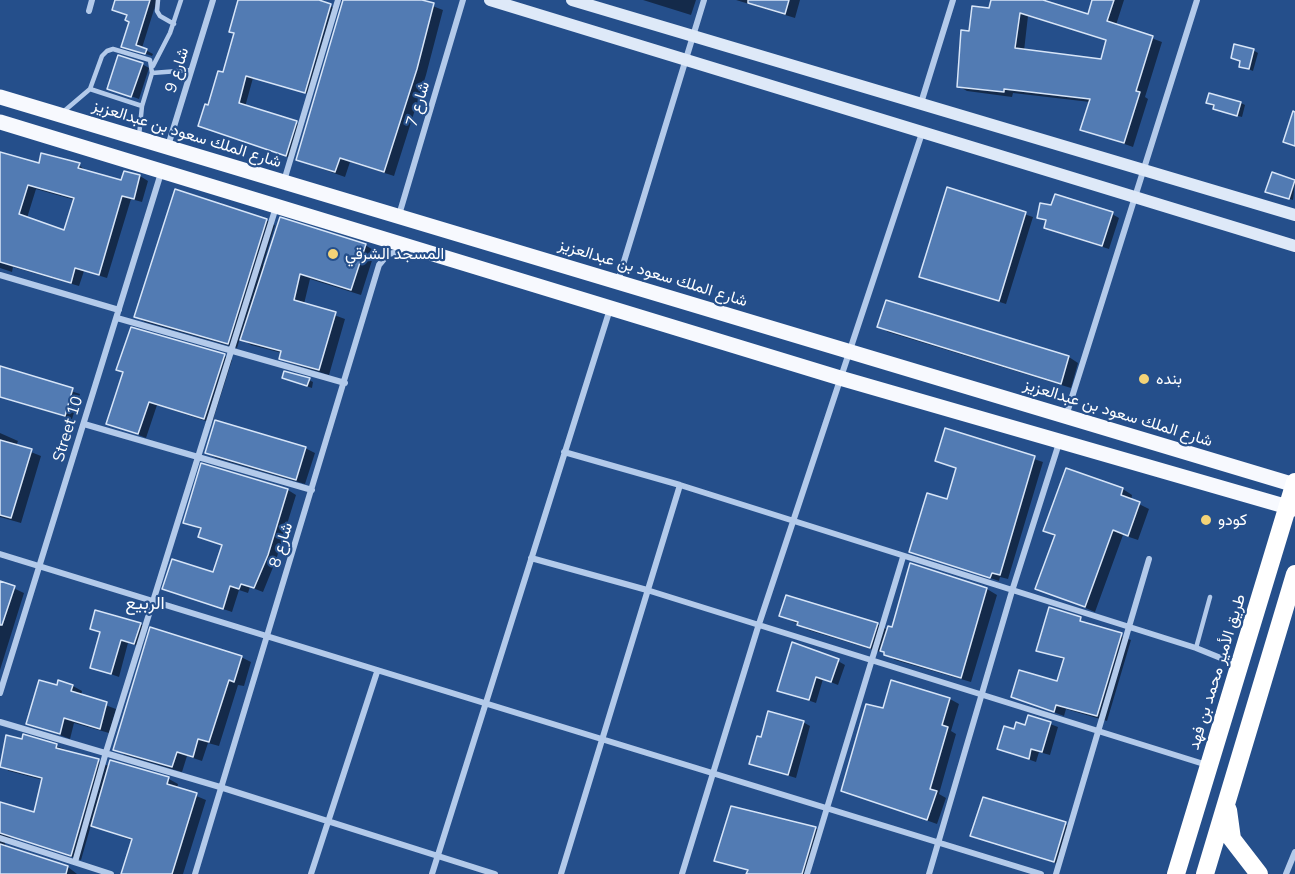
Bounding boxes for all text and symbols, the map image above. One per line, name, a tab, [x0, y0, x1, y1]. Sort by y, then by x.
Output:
street label: شارع 9	[161, 45, 193, 95]
street label: شارع 7	[402, 79, 434, 129]
street label: شارع الملك سعود بن عبدالعزيز	[90, 96, 284, 172]
street label: شارع الملك سعود بن عبدالعزيز	[556, 235, 750, 311]
place label: المسجد الشرقي	[345, 244, 444, 264]
marker: المسجد الشرقي	[326, 247, 340, 261]
place label: بنده	[1156, 369, 1182, 389]
marker: بنده	[1137, 372, 1151, 386]
street label: شارع الملك سعود بن عبدالعزيز	[1021, 375, 1215, 451]
street label: Street 10	[49, 394, 87, 464]
place label: كودو	[1218, 510, 1247, 530]
marker: كودو	[1199, 513, 1213, 527]
street label: شارع 8	[265, 520, 297, 570]
street label: طريق الأمير محمد بن فهد	[1184, 592, 1250, 752]
district label: الربيع	[125, 593, 165, 615]

